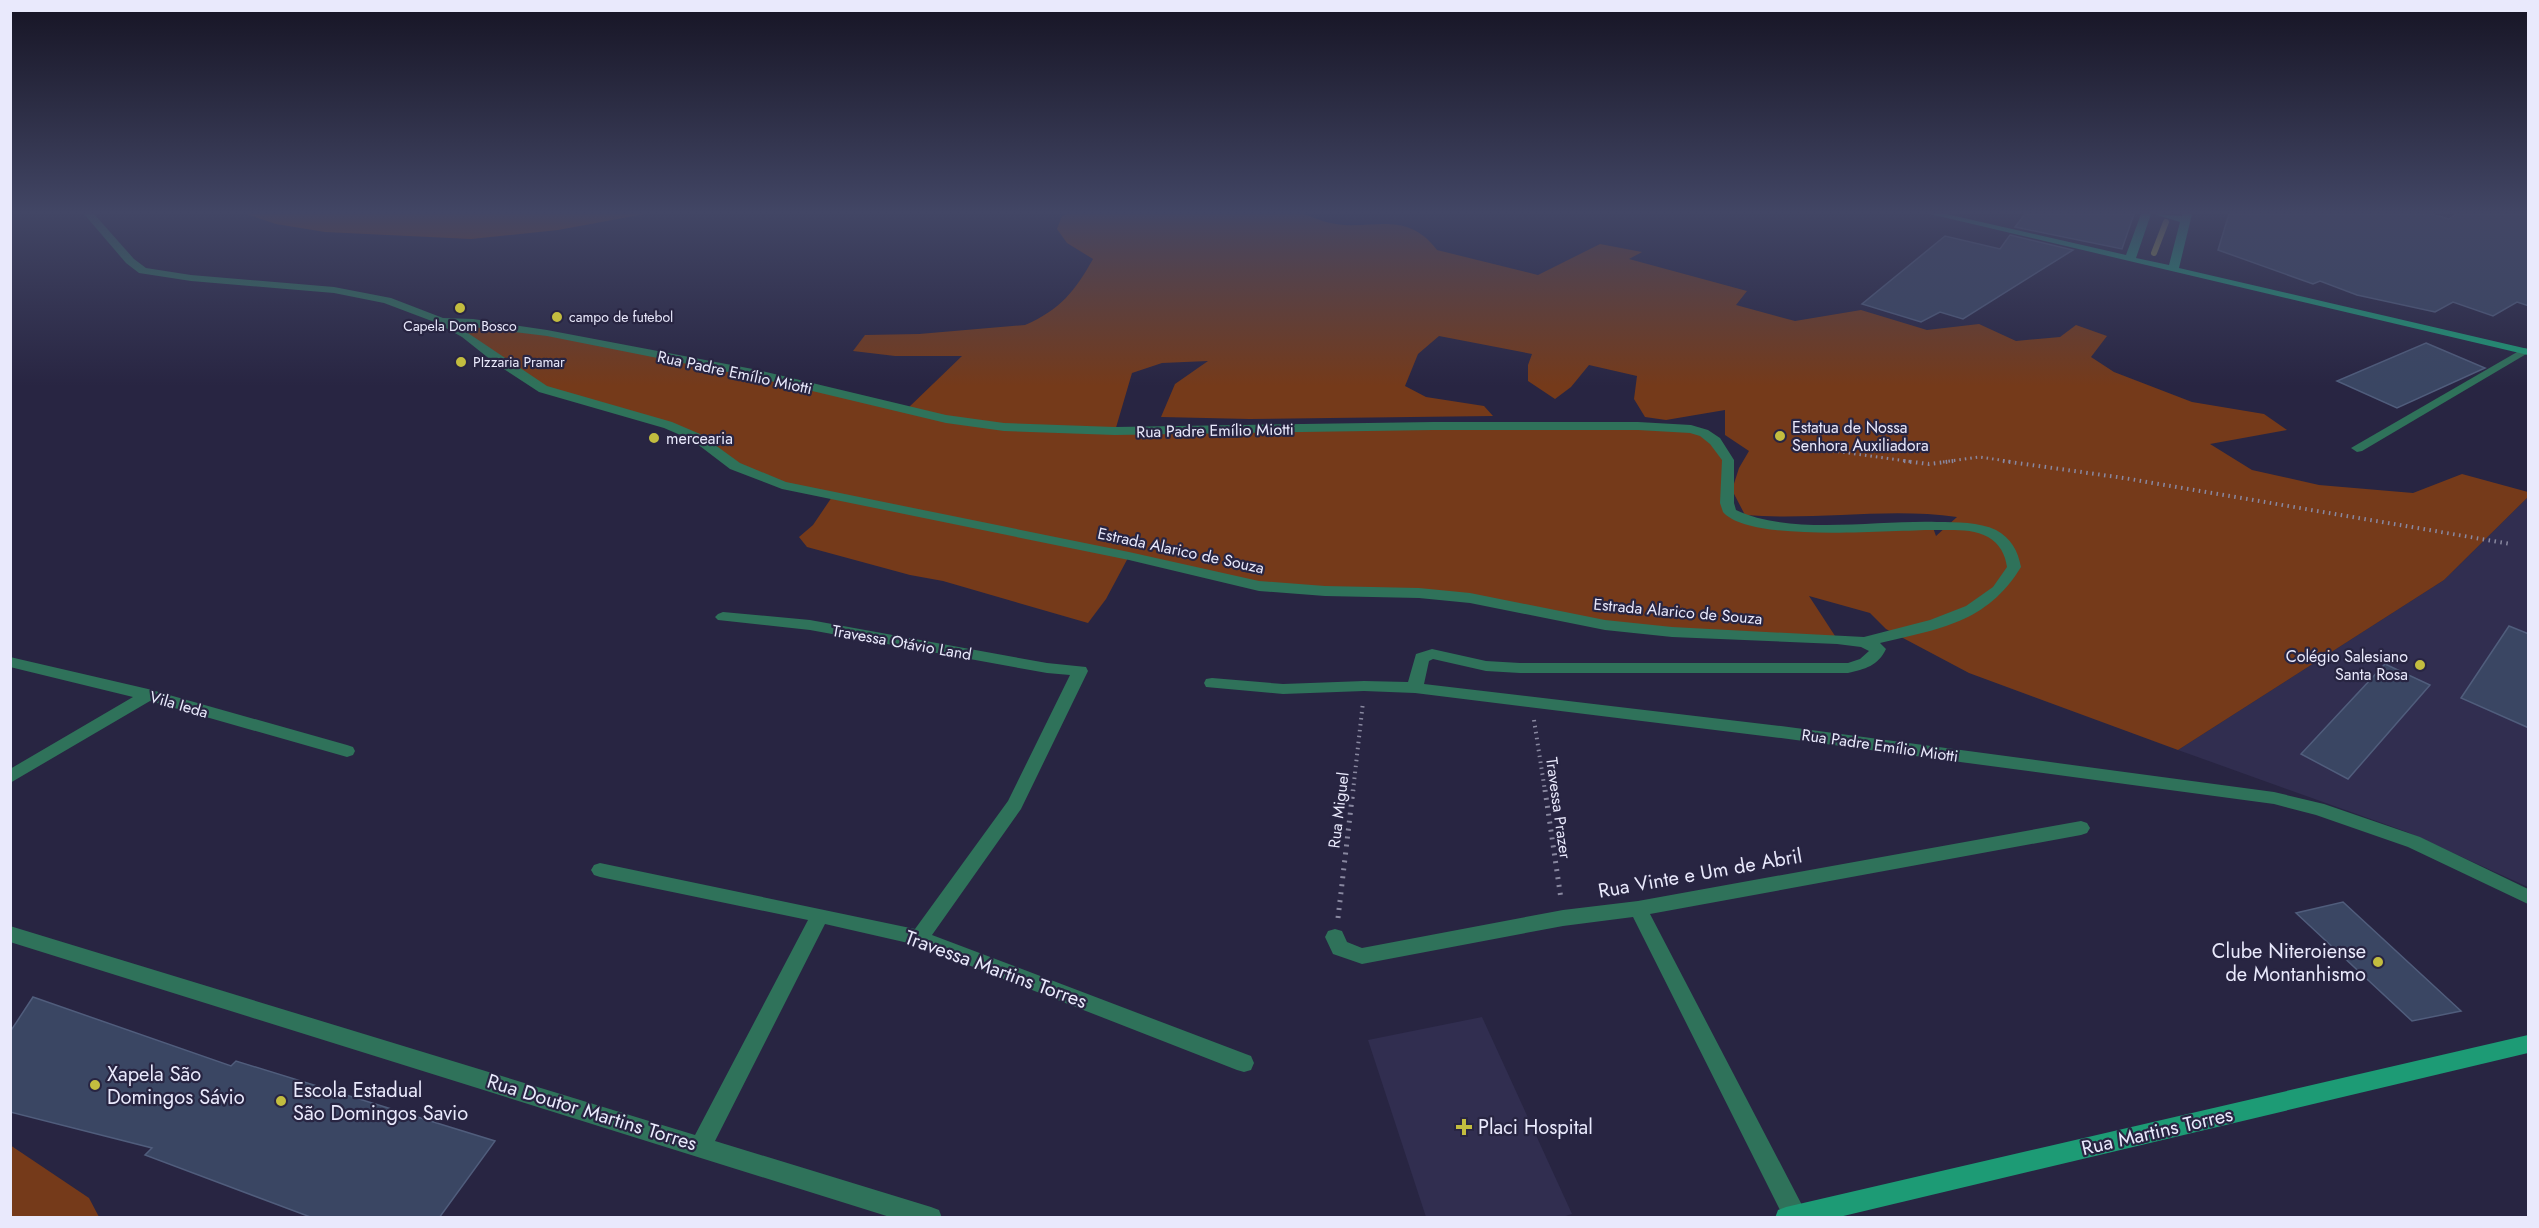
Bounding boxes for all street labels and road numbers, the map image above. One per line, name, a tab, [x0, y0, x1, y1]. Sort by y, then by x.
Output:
street label: Rua Padre Emílio Miotti	[655, 345, 814, 400]
street label: Rua Padre Emílio Miotti	[1136, 418, 1294, 443]
street label: Estrada Alarico de Souza	[1095, 522, 1266, 579]
street label: Estrada Alarico de Souza	[1592, 593, 1764, 630]
street label: Travessa Otávio Land	[830, 619, 973, 666]
street label: Vila Ieda	[147, 685, 211, 724]
street label: Rua Padre Emílio Miotti	[1800, 723, 1960, 768]
street label: Travessa Prazer	[1540, 756, 1577, 861]
street label: Rua Miguel	[1322, 771, 1355, 849]
street label: Rua Vinte e Um de Abril	[1596, 841, 1804, 906]
street label: Travessa Martins Torres	[901, 923, 1091, 1016]
street label: Rua Doutor Martins Torres	[483, 1067, 700, 1158]
street label: Rua Martins Torres	[2079, 1100, 2236, 1163]

